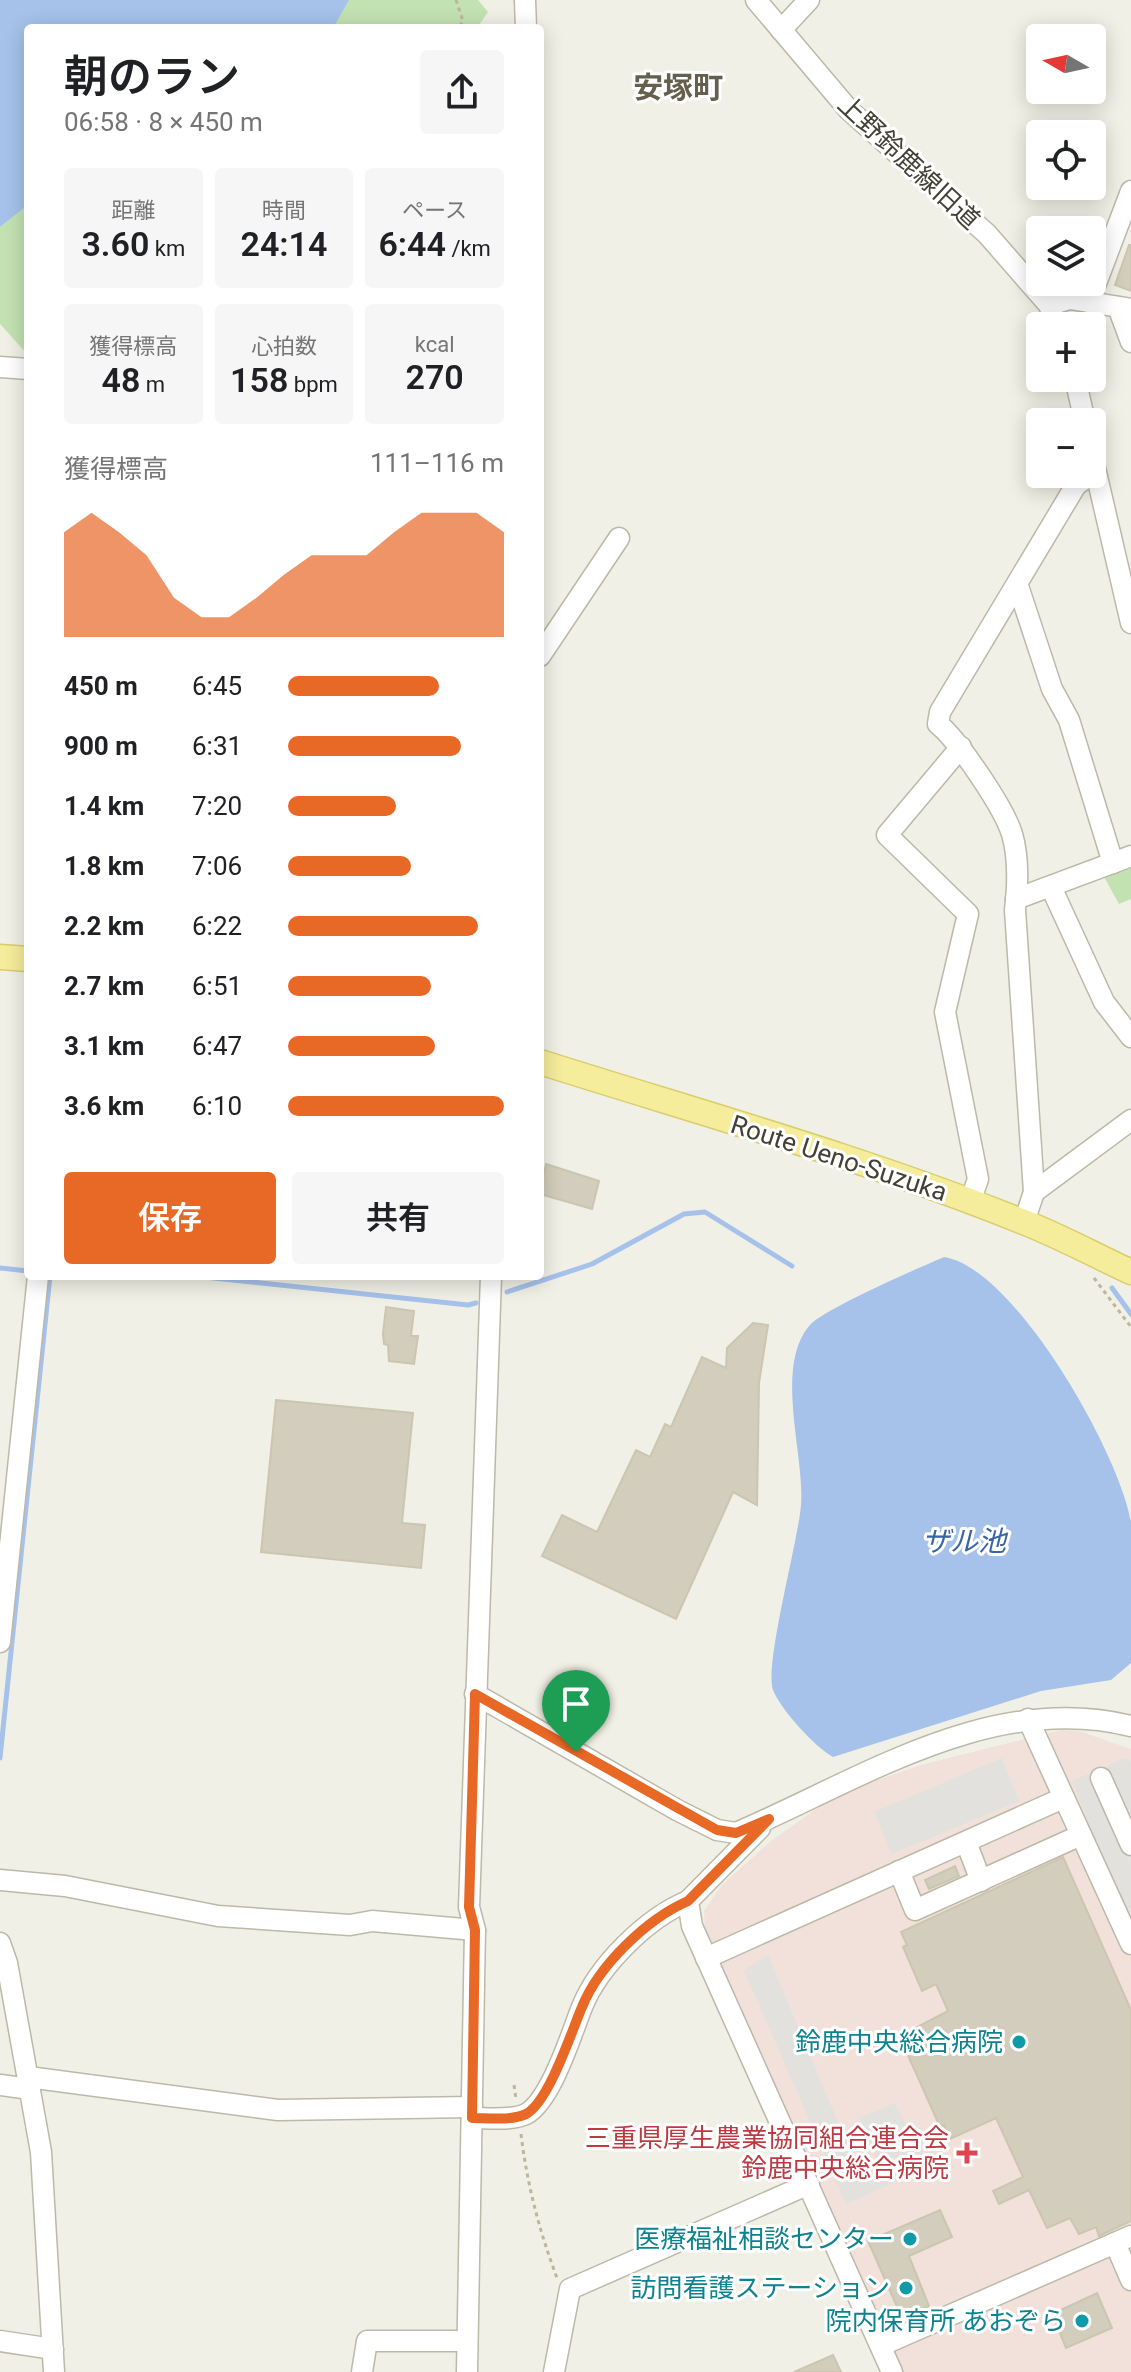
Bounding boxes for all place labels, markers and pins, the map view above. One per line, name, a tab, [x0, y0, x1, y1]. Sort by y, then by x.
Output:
pin	[542, 1670, 610, 1752]
place label: 鈴鹿中央総合病院	[795, 2027, 1003, 2057]
marker: 鈴鹿中央総合病院	[1010, 2033, 1028, 2051]
place label: 三重県厚生農業協同組合連合会 鈴鹿中央総合病院	[585, 2123, 949, 2183]
marker: 三重県厚生農業協同組合連合会 鈴鹿中央総合病院	[956, 2142, 978, 2164]
place label: 医療福祉相談センター	[634, 2224, 894, 2254]
marker: 医療福祉相談センター	[901, 2230, 919, 2248]
place label: 訪問看護ステーション	[631, 2273, 890, 2303]
marker: 訪問看護ステーション	[897, 2279, 915, 2297]
place label: 院内保育所 あおぞら	[826, 2306, 1066, 2336]
marker: 院内保育所 あおぞら	[1073, 2312, 1091, 2330]

